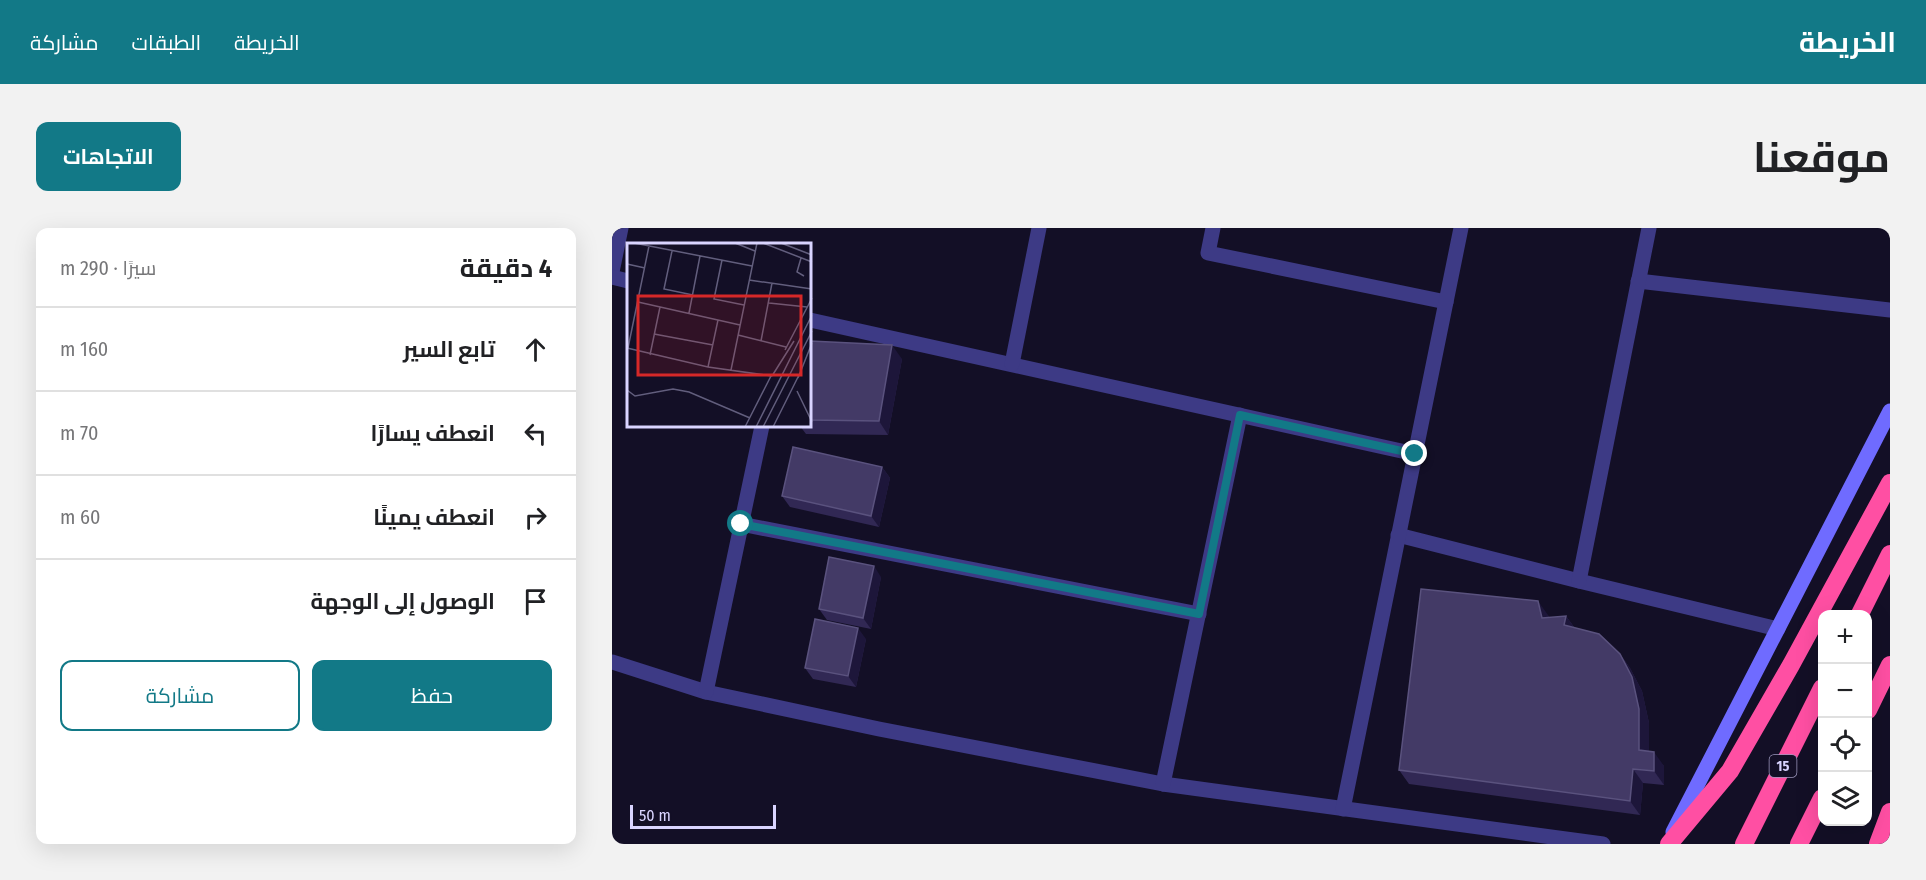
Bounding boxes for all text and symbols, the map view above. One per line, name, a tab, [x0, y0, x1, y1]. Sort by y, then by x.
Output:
text: الخريطة	[1799, 26, 1896, 59]
text: مشاركة	[30, 30, 99, 56]
text: الطبقات	[132, 30, 201, 56]
text: الخريطة	[234, 30, 300, 56]
button: الاتجاهات	[36, 122, 181, 191]
text: موقعنا	[1753, 133, 1890, 183]
inset map	[627, 243, 812, 428]
text: 4 دقيقة	[460, 253, 552, 284]
text: سيرًا · 290 m	[60, 256, 156, 280]
icon: ahead	[519, 333, 552, 366]
text: تابع السير	[403, 336, 495, 363]
text: 160 m	[60, 337, 108, 361]
icon: left	[519, 417, 552, 450]
text: انعطف يسارًا	[370, 420, 495, 447]
text: 70 m	[60, 421, 98, 445]
route end	[1401, 440, 1427, 466]
icon: right	[519, 501, 552, 534]
text: انعطف يمينًا	[373, 504, 495, 531]
text: 60 m	[60, 505, 100, 529]
route start	[727, 510, 753, 536]
icon: arrive	[519, 585, 552, 618]
text: الوصول إلى الوجهة	[311, 588, 495, 615]
map controls	[1818, 610, 1872, 826]
button: +	[1818, 610, 1872, 664]
button: مشاركة	[60, 660, 300, 731]
button: حفظ	[312, 660, 552, 731]
button: −	[1818, 664, 1872, 718]
button: locate	[1818, 718, 1872, 772]
road number: 15	[1770, 755, 1796, 777]
button: layers	[1818, 772, 1872, 826]
scale bar	[630, 802, 776, 830]
text: 50 m	[639, 806, 671, 825]

